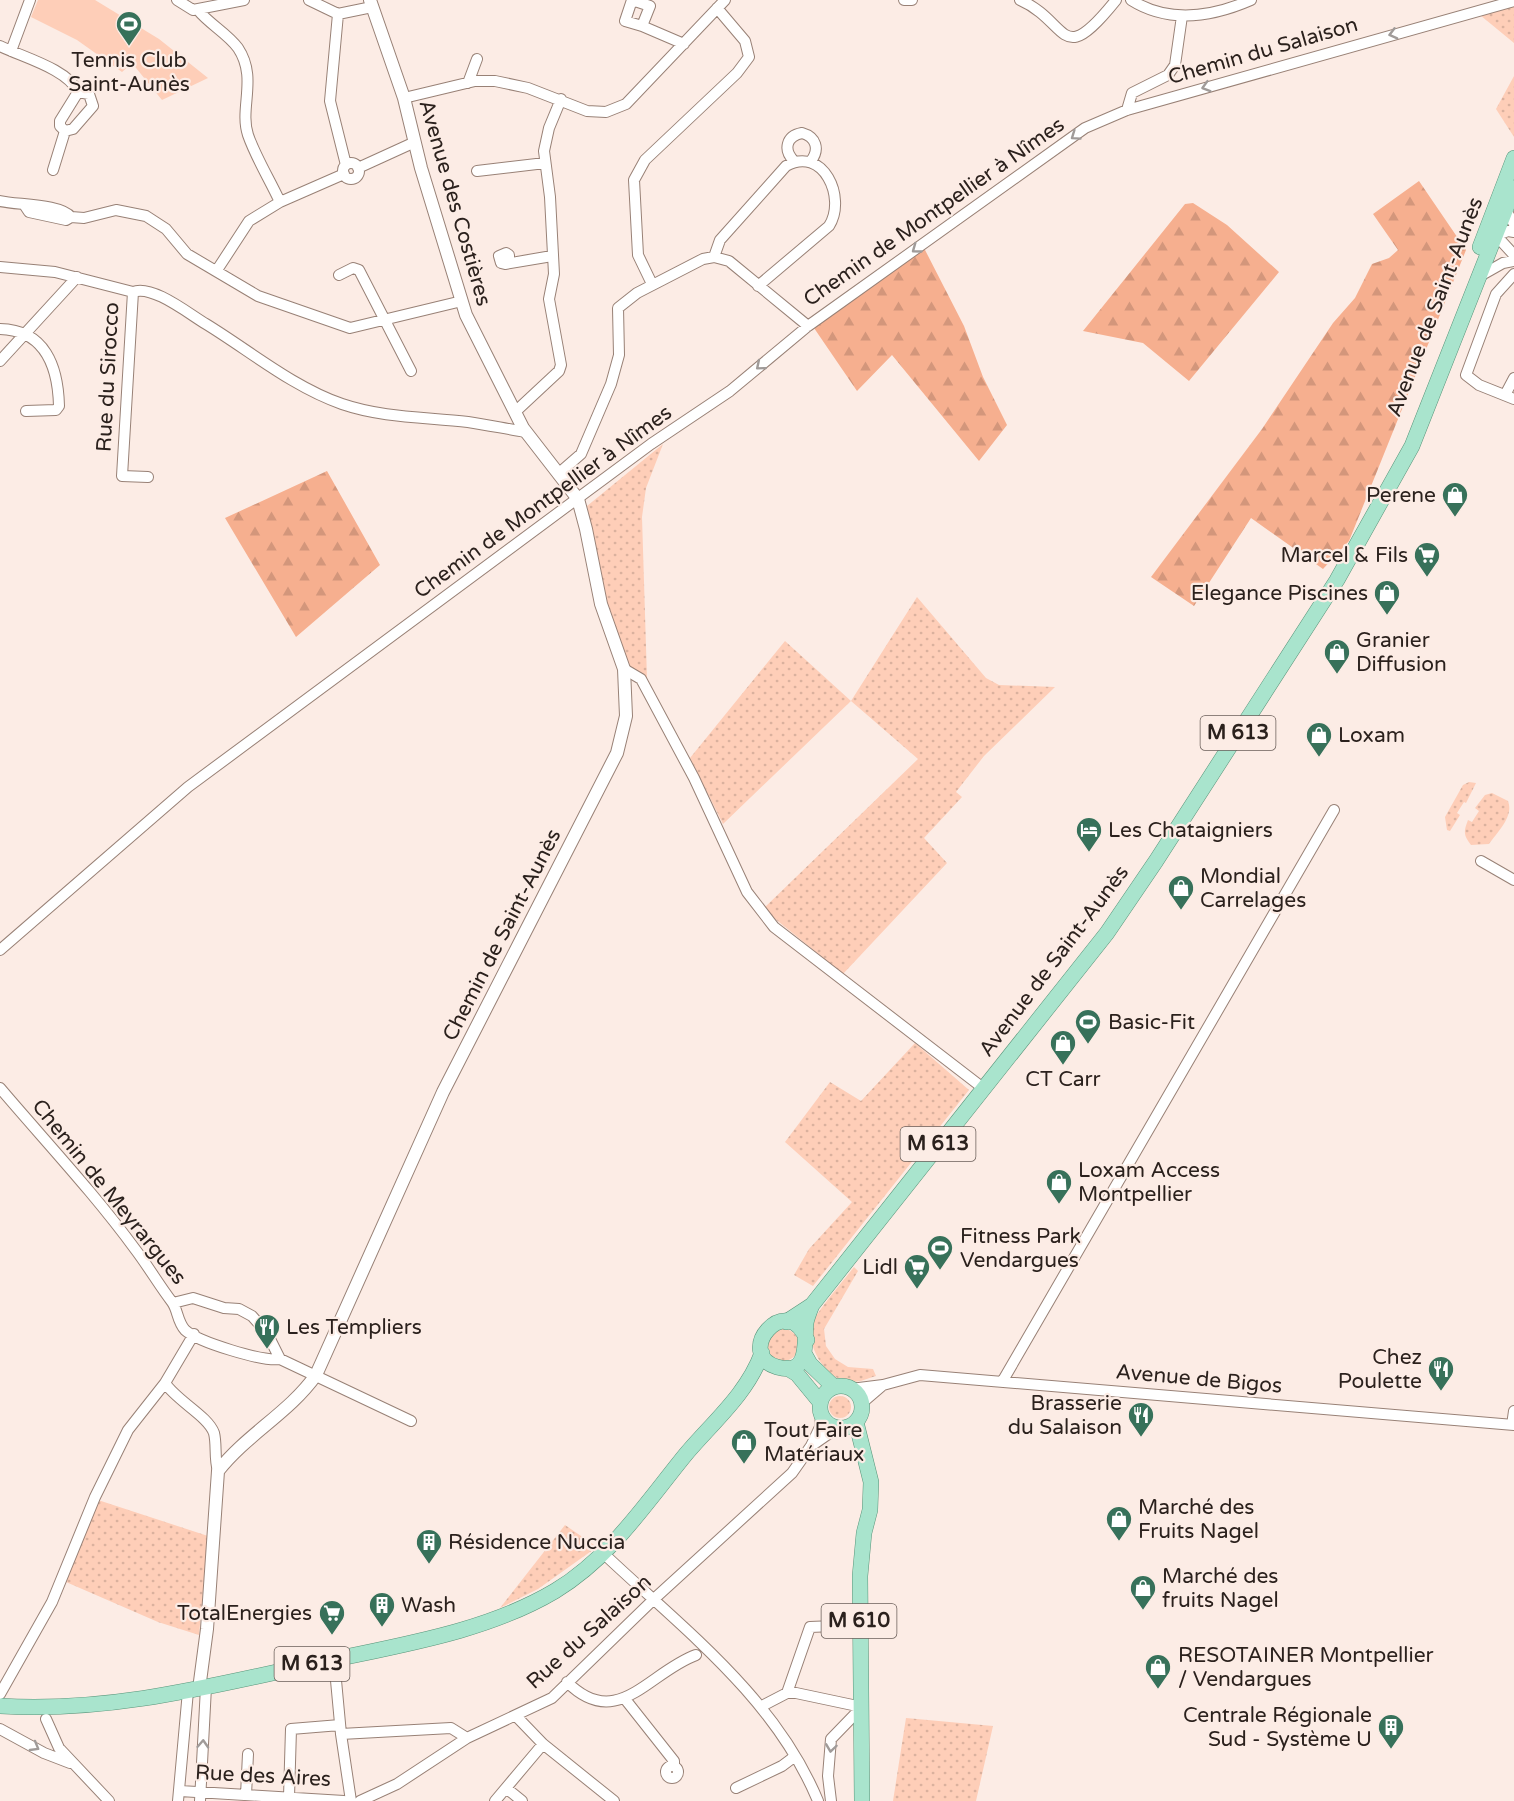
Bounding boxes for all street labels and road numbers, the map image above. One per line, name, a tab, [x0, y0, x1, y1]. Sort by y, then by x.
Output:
street label: Chemin du Salaison	[1165, 12, 1361, 90]
street label: Avenue des Costières	[414, 97, 496, 309]
street label: Chemin de Montpellier à Nîmes	[799, 112, 1069, 312]
street label: Avenue de Saint-Aunès	[1382, 194, 1488, 420]
street label: Rue du Sirocco	[92, 301, 124, 453]
street label: Chemin de Montpellier à Nîmes	[409, 400, 677, 604]
road number: M 613	[1200, 716, 1276, 750]
street label: Chemin de Saint-Aunès	[438, 825, 566, 1045]
street label: Avenue de Saint-Aunès	[974, 860, 1134, 1062]
street label: Chemin de Meyrargues	[27, 1094, 191, 1290]
road number: M 613	[900, 1127, 976, 1161]
street label: Avenue de Bigos	[1115, 1359, 1283, 1399]
street label: Rue du Salaison	[521, 1569, 657, 1695]
road number: M 610	[822, 1604, 896, 1638]
road number: M 613	[274, 1647, 350, 1681]
street label: Rue des Aires	[194, 1760, 332, 1792]

